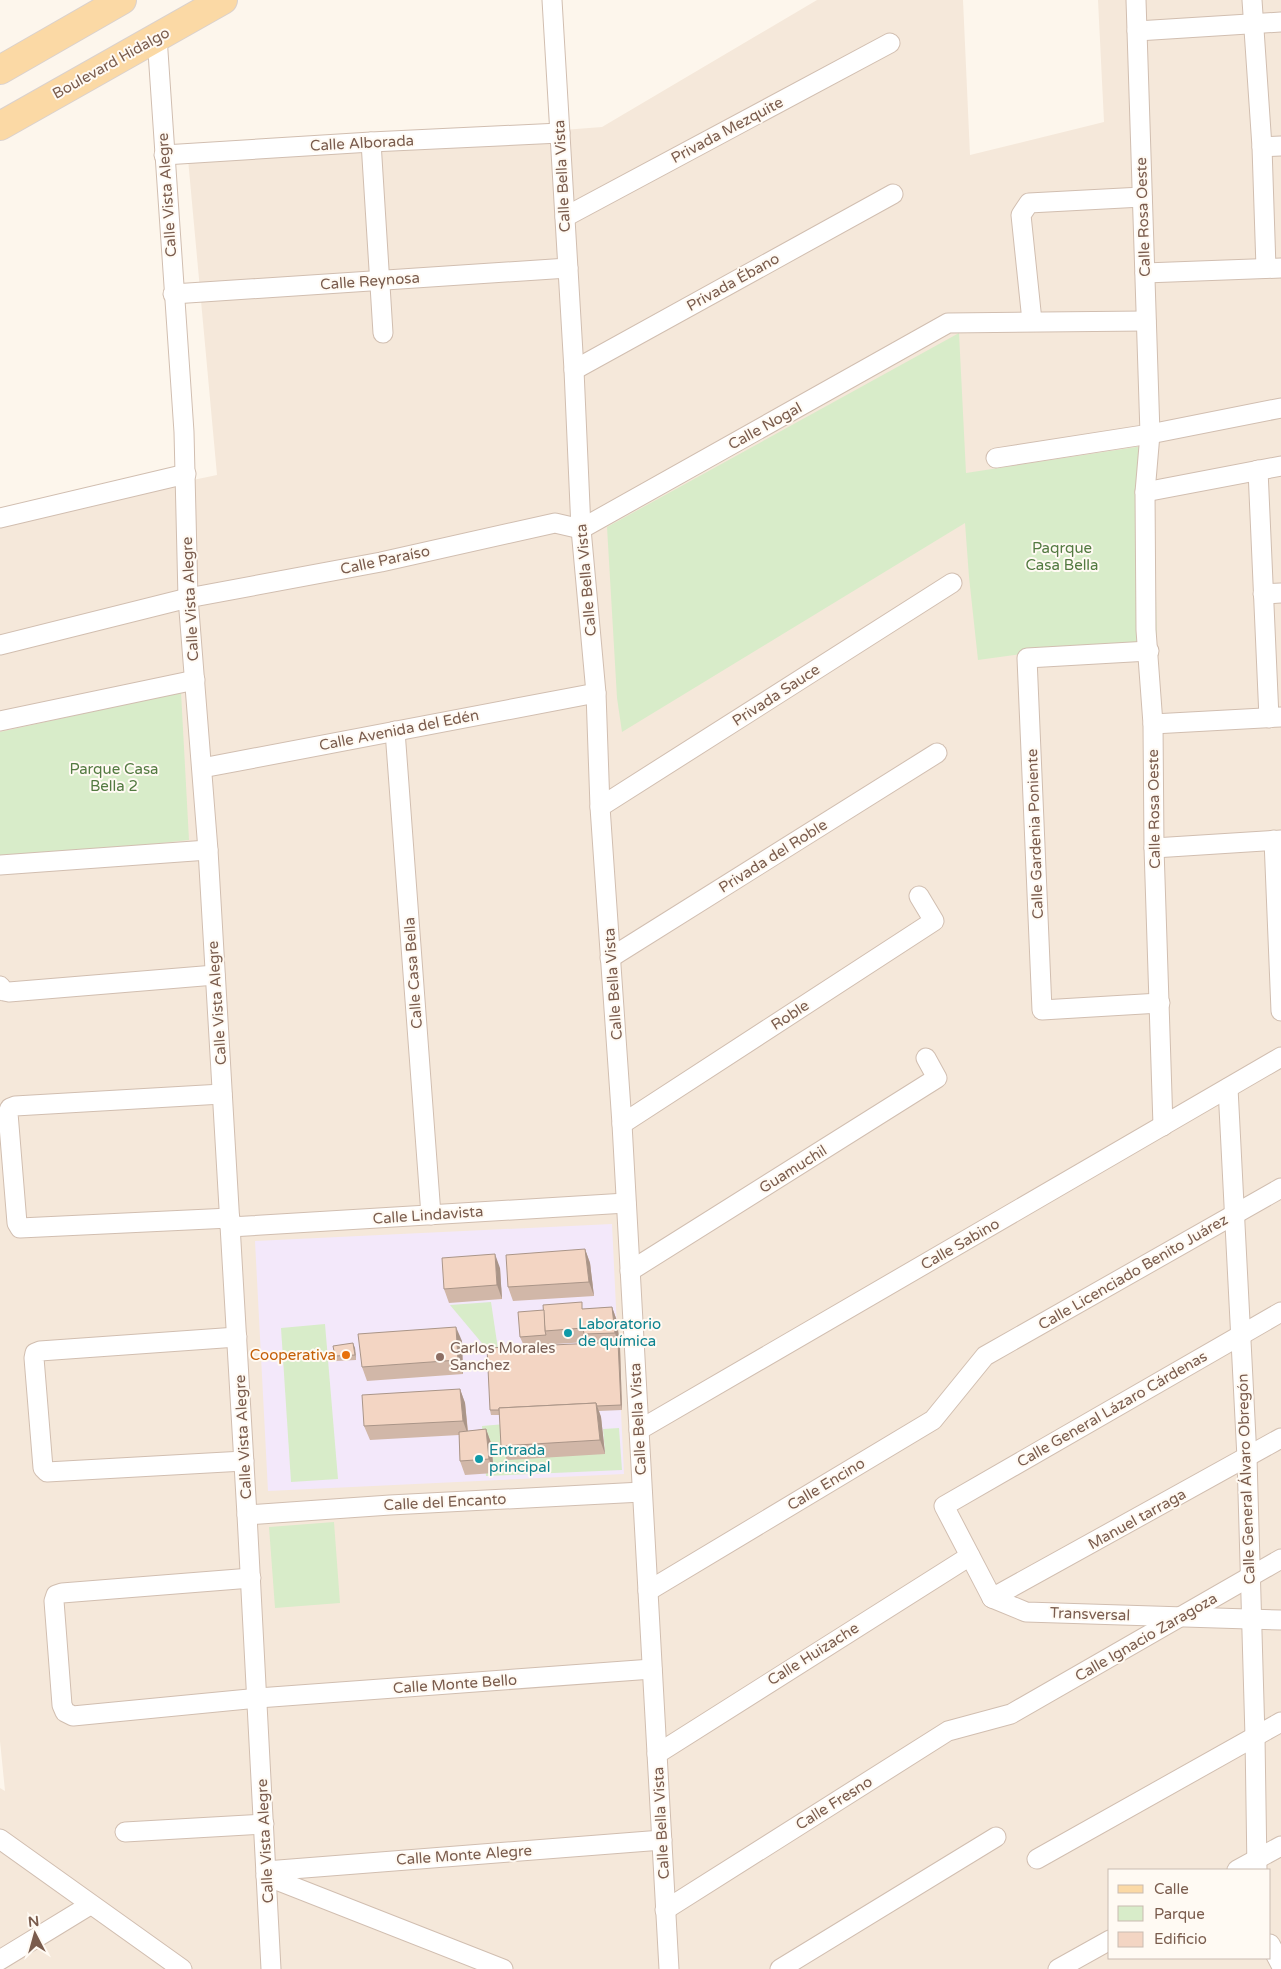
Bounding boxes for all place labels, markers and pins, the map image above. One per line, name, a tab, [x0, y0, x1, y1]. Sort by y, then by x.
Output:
place label: Laboratorio de química	[578, 1315, 661, 1350]
marker: Laboratorio de química	[562, 1327, 574, 1339]
place label: Carlos Morales Sanchez	[450, 1339, 556, 1374]
place label: Cooperativa	[250, 1346, 336, 1364]
marker: Cooperativa	[340, 1349, 352, 1361]
marker: Carlos Morales Sanchez	[434, 1351, 446, 1363]
place label: Entrada principal	[489, 1441, 550, 1476]
marker: Entrada principal	[473, 1453, 485, 1465]

